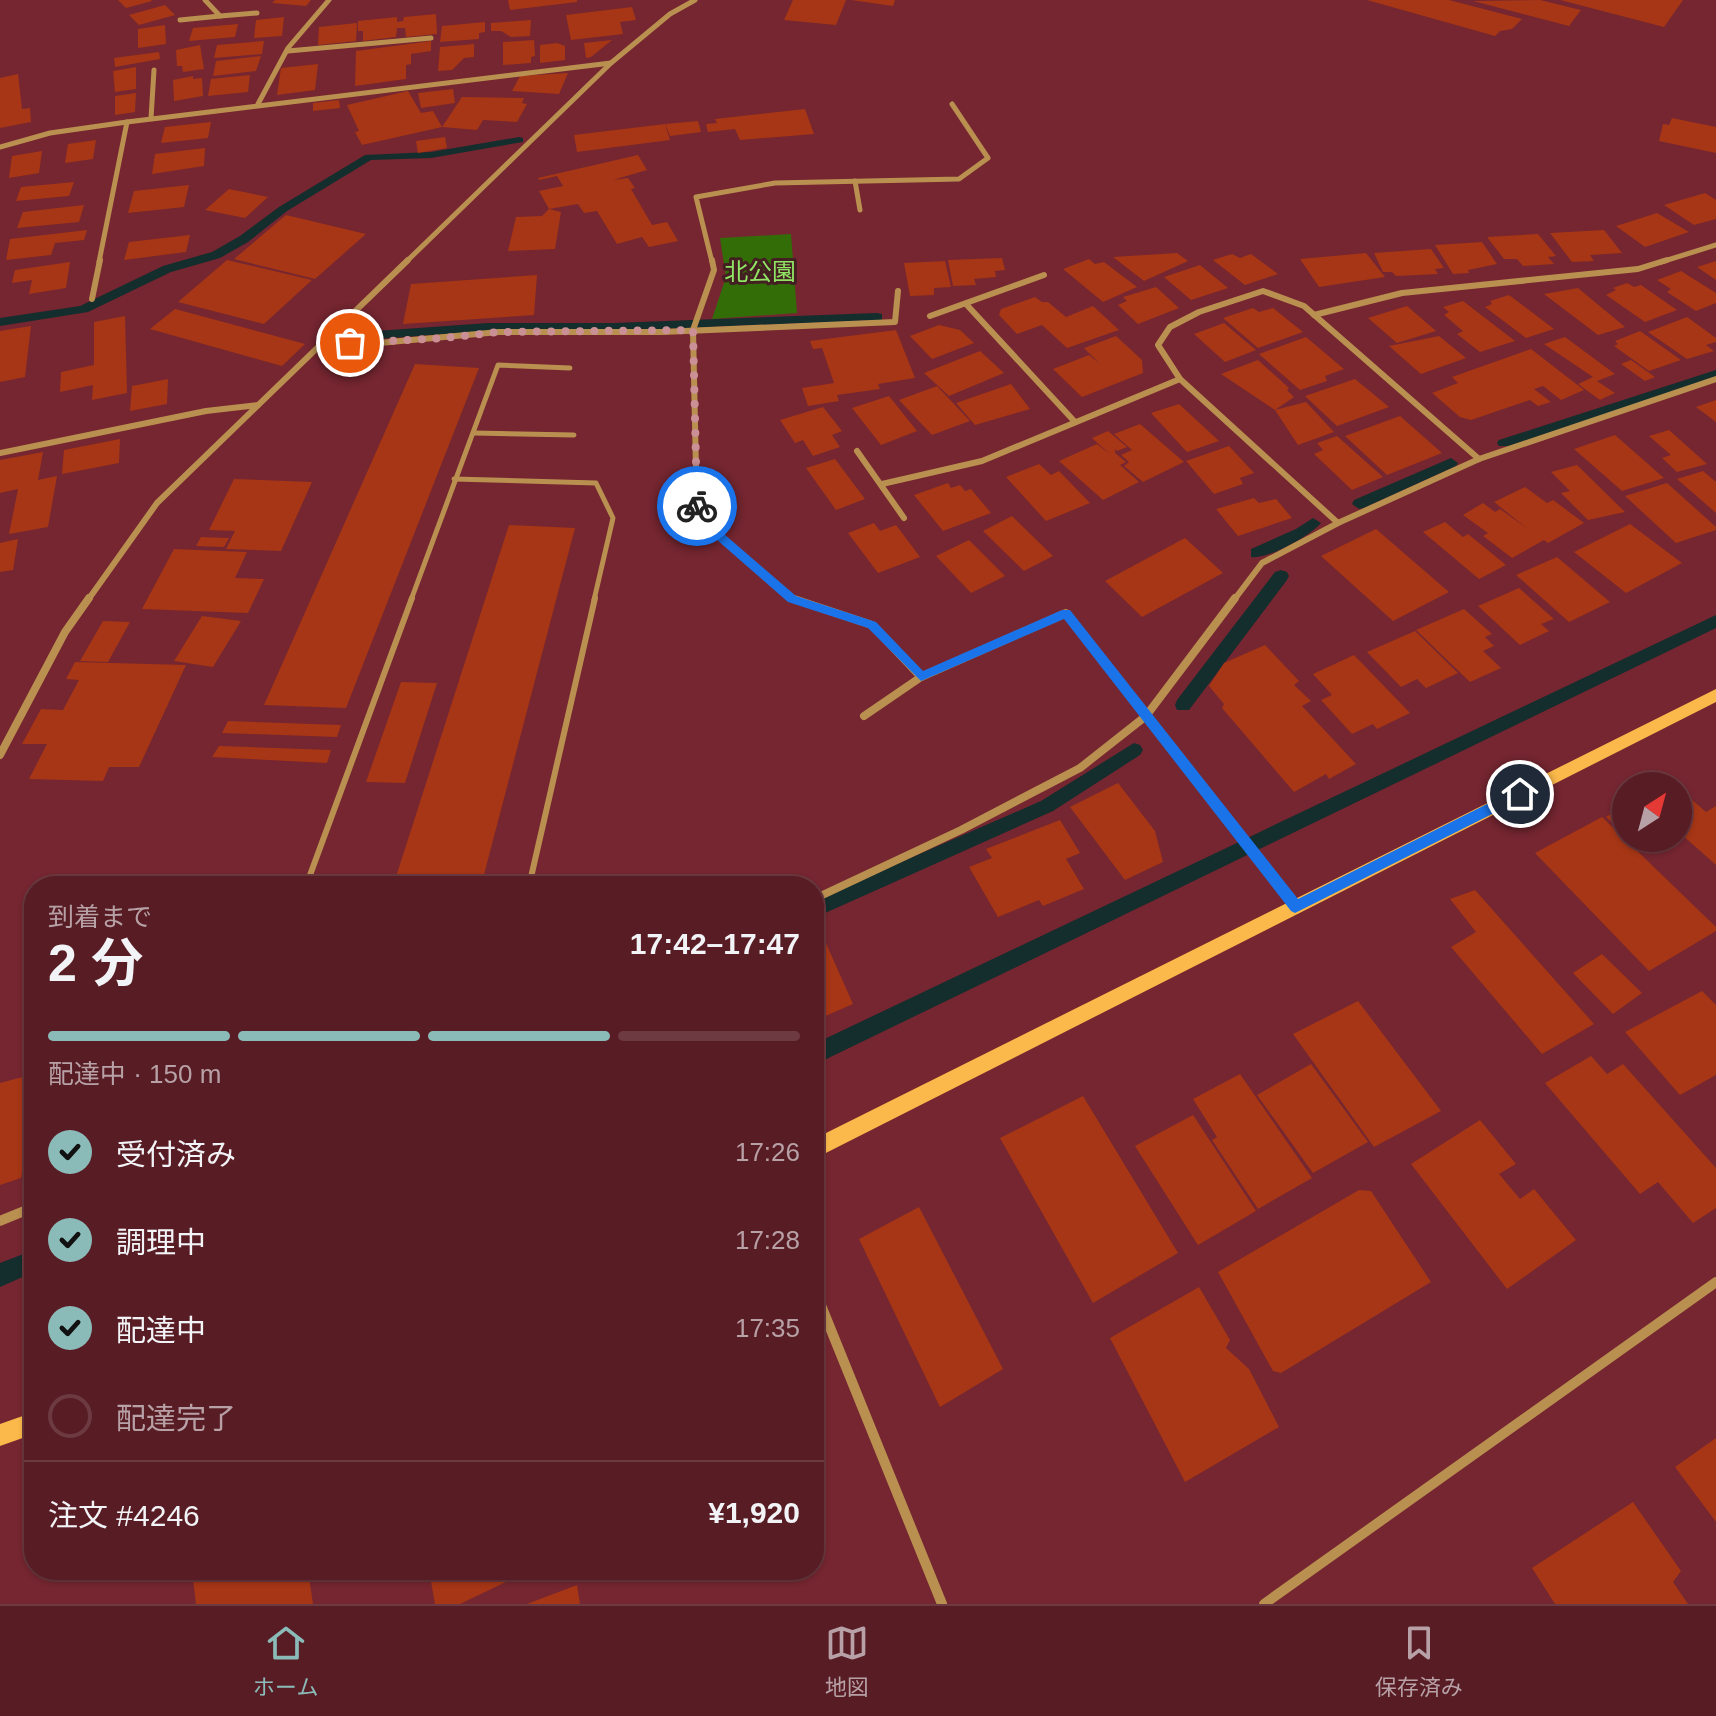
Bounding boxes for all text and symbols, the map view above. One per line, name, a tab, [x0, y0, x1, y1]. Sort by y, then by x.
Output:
park label: 北公園	[724, 258, 796, 285]
pin	[316, 309, 384, 377]
icon: bag	[328, 321, 372, 365]
courier	[657, 466, 737, 546]
icon: bike	[675, 484, 719, 528]
pin	[1486, 760, 1554, 828]
icon: home	[1498, 772, 1542, 816]
north arrow	[1612, 772, 1692, 852]
map controls	[1612, 772, 1692, 852]
text: 到着まで	[48, 902, 152, 932]
text: 17:42–17:47	[630, 927, 800, 960]
text: 2 分	[48, 934, 143, 992]
text: 配達中 · 150 m	[48, 1059, 221, 1089]
icon: check	[48, 1130, 92, 1174]
text: 17:26	[735, 1137, 800, 1167]
text: 受付済み	[116, 1138, 236, 1171]
icon: check	[48, 1218, 92, 1262]
text: 17:28	[735, 1225, 800, 1255]
text: 調理中	[116, 1226, 206, 1259]
icon: check	[48, 1306, 92, 1350]
text: 17:35	[735, 1313, 800, 1343]
text: 配達中	[116, 1314, 206, 1347]
text: 配達完了	[116, 1402, 236, 1435]
text: ¥1,920	[708, 1496, 800, 1529]
text: 注文 #4246	[48, 1499, 200, 1532]
tab: ホーム	[253, 1621, 318, 1701]
tab: 地図	[825, 1621, 869, 1701]
tab: 保存済み	[1375, 1621, 1463, 1701]

